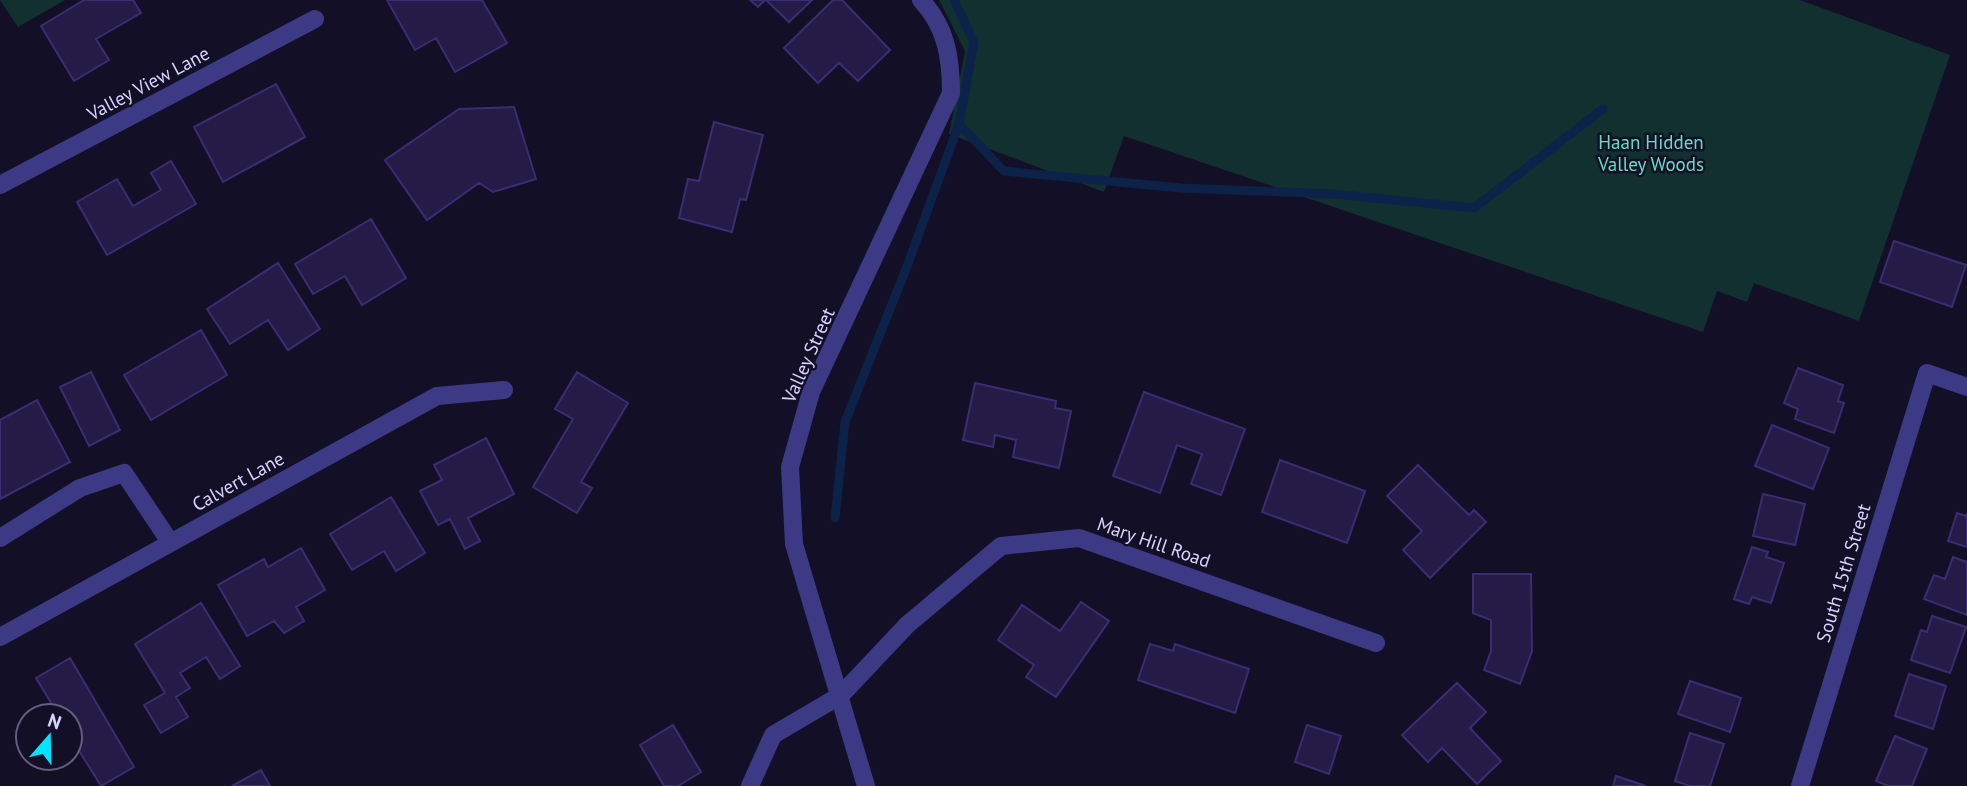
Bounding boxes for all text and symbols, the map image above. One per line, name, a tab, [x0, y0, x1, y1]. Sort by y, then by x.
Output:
street label: Valley View Lane	[82, 41, 213, 126]
park label: Haan Hidden Valley Woods	[1597, 130, 1704, 176]
street label: Valley Street	[776, 303, 840, 407]
street label: Calvert Lane	[188, 446, 288, 516]
street label: South 15th Street	[1811, 500, 1876, 645]
street label: Mary Hill Road	[1094, 511, 1214, 573]
north arrow	[14, 702, 84, 772]
text: N	[45, 708, 65, 734]

